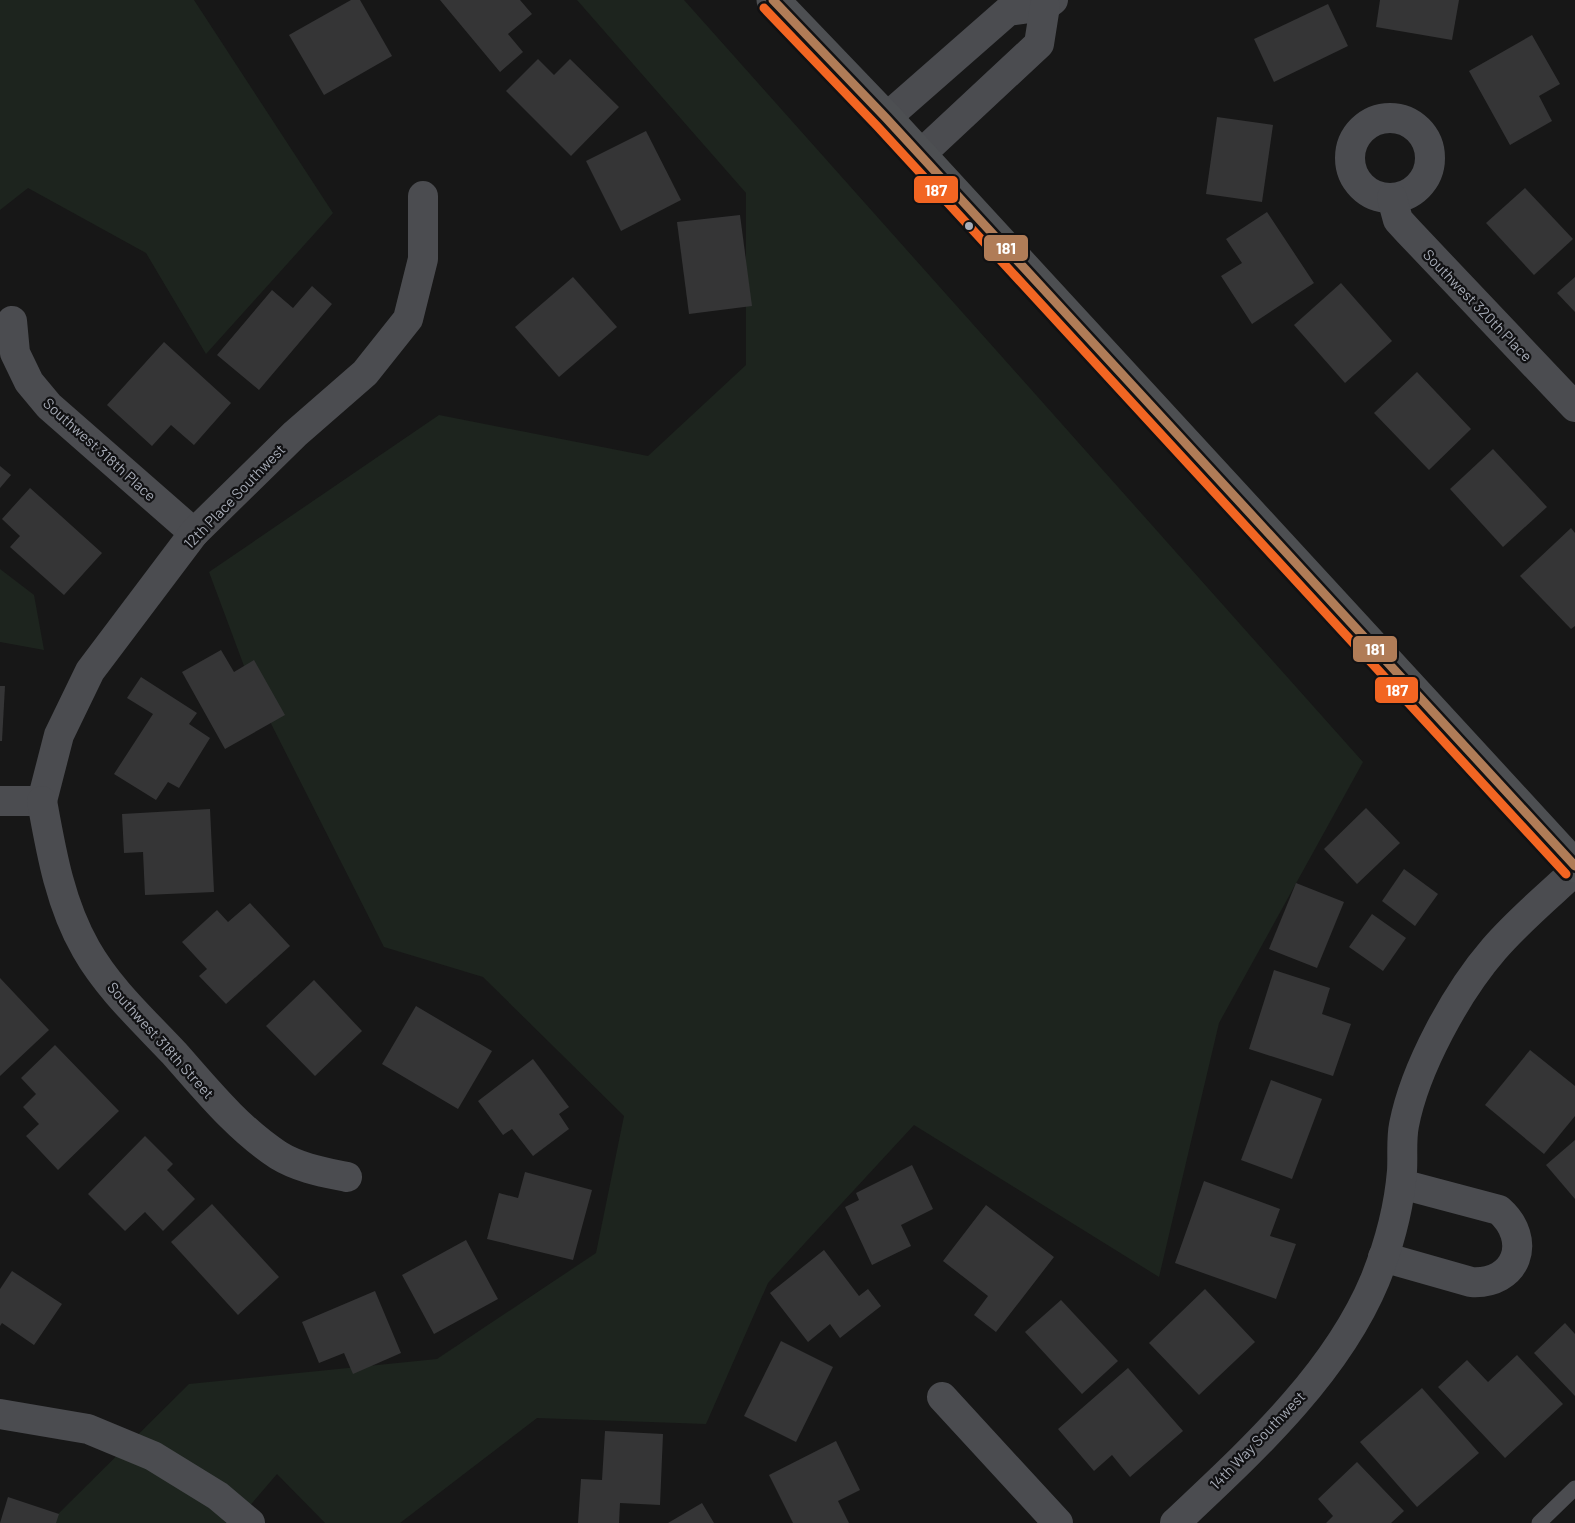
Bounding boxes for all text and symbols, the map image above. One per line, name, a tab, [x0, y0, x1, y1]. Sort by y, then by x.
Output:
line badge: 187	[913, 175, 959, 204]
text: 187	[925, 180, 947, 199]
unlabelled marker	[963, 220, 975, 232]
line badge: 181	[983, 234, 1029, 262]
text: 181	[996, 238, 1016, 257]
street label: Southwest 320th Place	[1420, 245, 1536, 365]
street label: Southwest 318th Place	[40, 394, 160, 504]
street label: 12th Place Southwest	[180, 440, 288, 552]
line badge: 181	[1352, 635, 1398, 663]
text: 181	[1365, 639, 1385, 658]
line badge: 187	[1374, 676, 1419, 704]
text: 187	[1386, 680, 1408, 699]
street label: Southwest 318th Street	[104, 978, 218, 1102]
street label: 14th Way Southwest	[1206, 1387, 1308, 1493]

